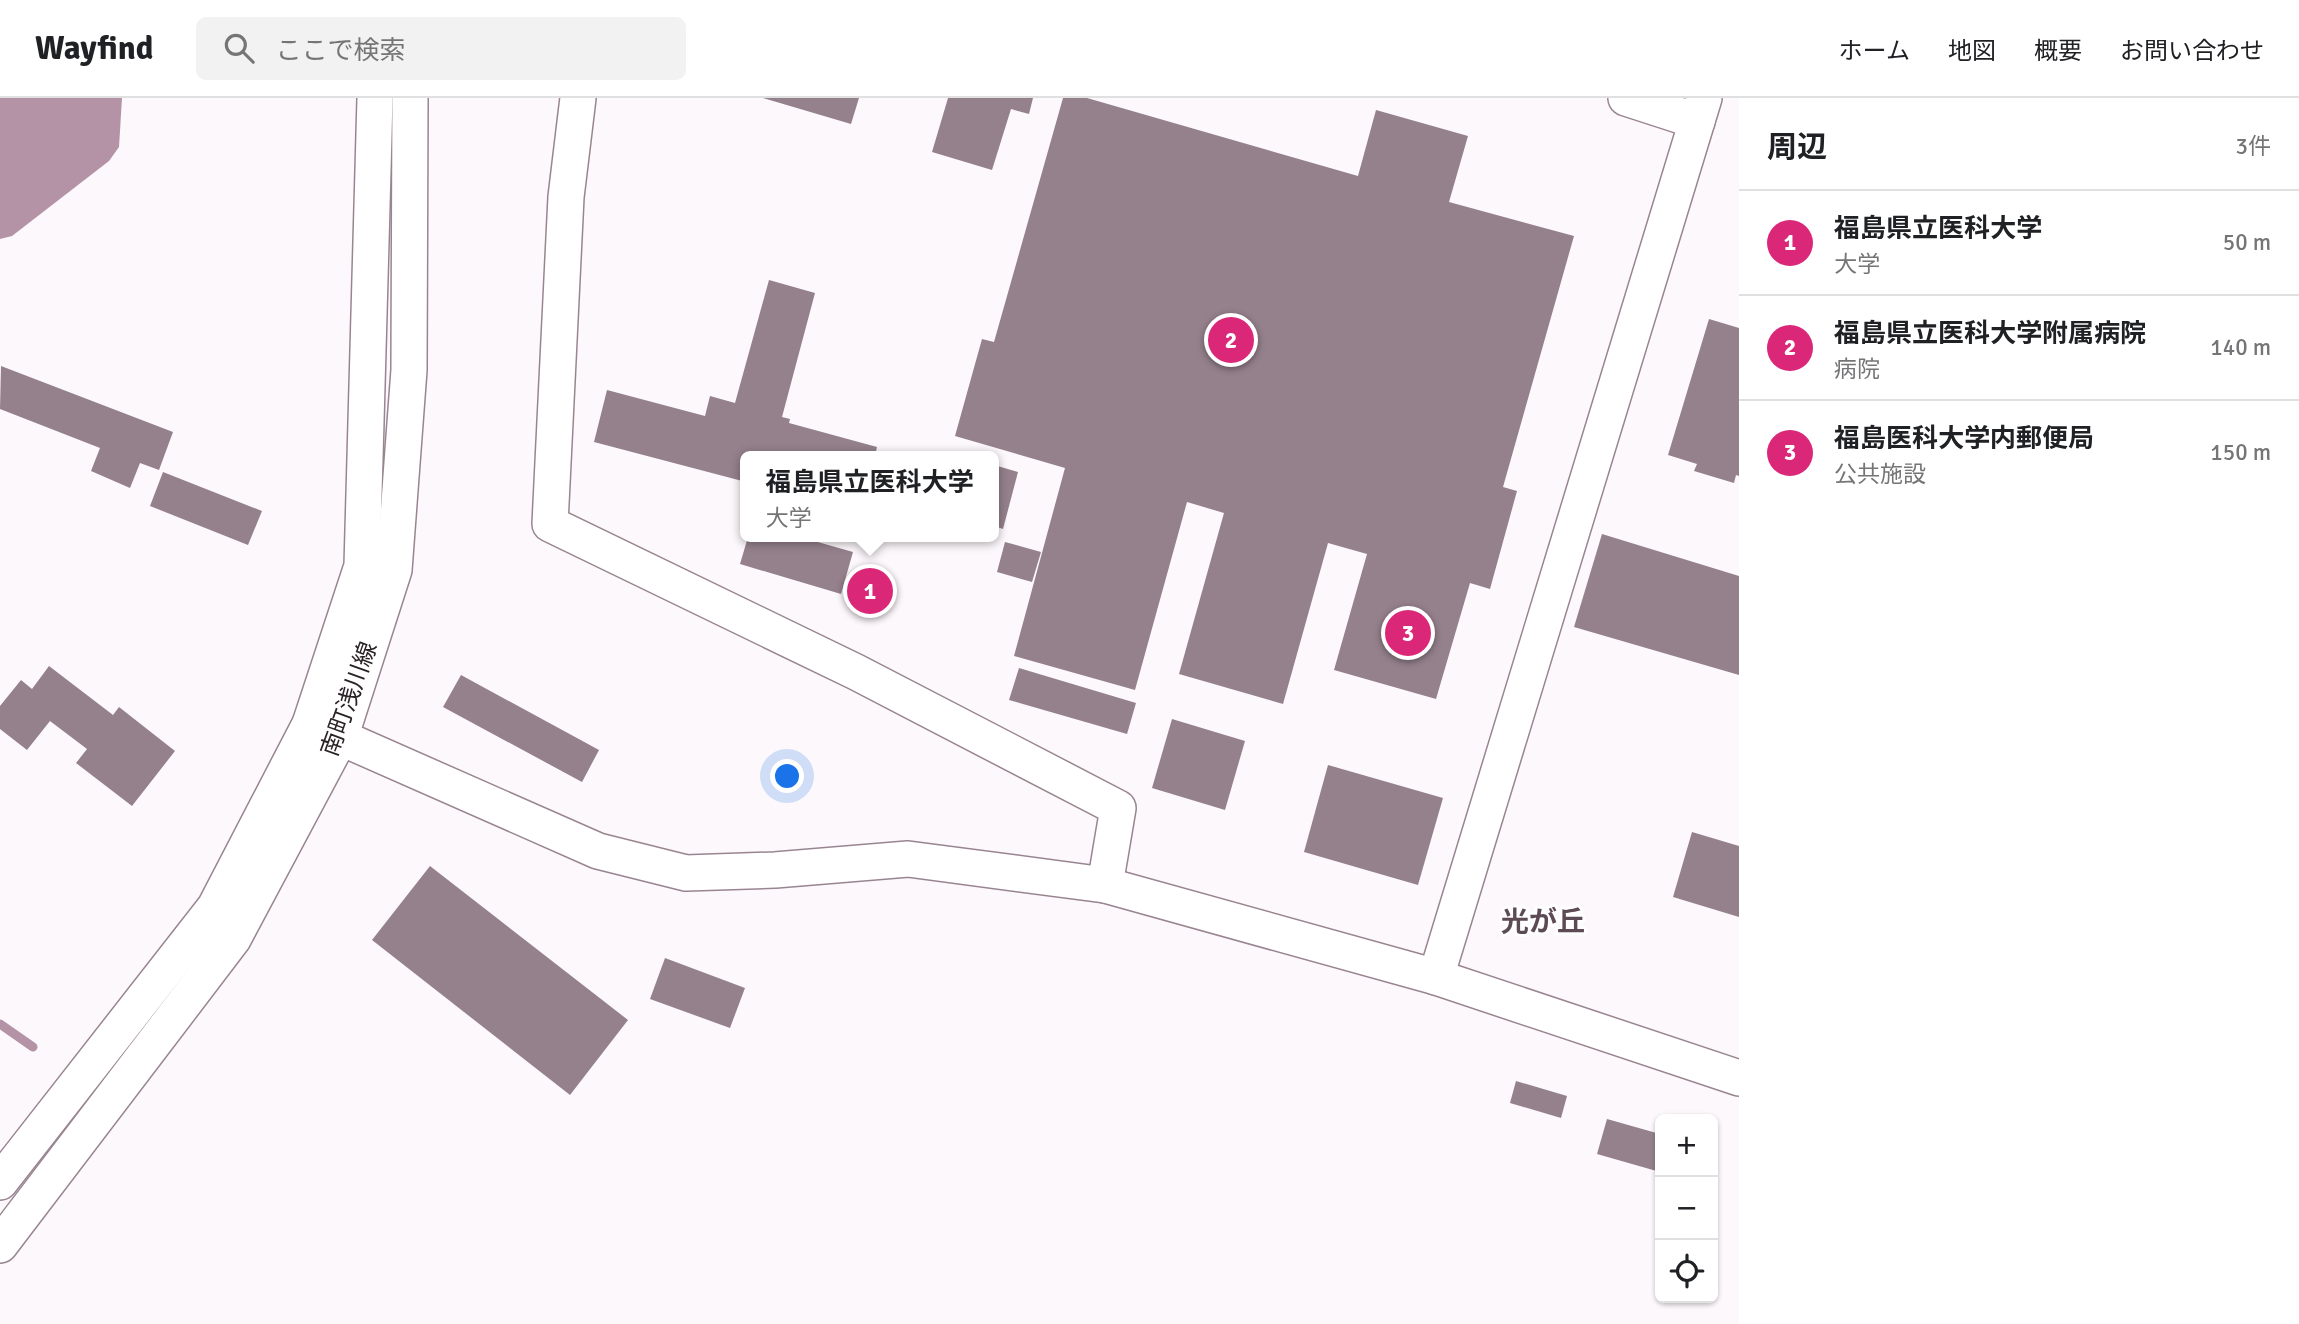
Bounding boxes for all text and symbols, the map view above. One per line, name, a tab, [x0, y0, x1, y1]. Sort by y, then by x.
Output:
search box	[196, 17, 686, 80]
text: Wayfind	[35, 28, 154, 69]
icon: search	[220, 29, 258, 67]
text: ここで検索	[276, 35, 406, 67]
text: ホーム	[1839, 36, 1910, 66]
text: 地図	[1948, 36, 1996, 66]
text: 概要	[2034, 36, 2082, 66]
text: お問い合わせ	[2120, 36, 2264, 66]
text: 周辺	[1767, 129, 1827, 166]
text: 3件	[2236, 132, 2271, 161]
text: 福島県立医科大学	[1834, 213, 2042, 245]
text: 1	[1784, 228, 1796, 257]
text: 50 m	[2223, 228, 2271, 257]
text: 大学	[1834, 250, 1880, 279]
pin: 2	[1208, 314, 1254, 366]
text: 福島県立医科大学附属病院	[1834, 318, 2146, 350]
text: 2	[1784, 333, 1796, 362]
text: 140 m	[2210, 333, 2271, 362]
text: 病院	[1834, 355, 1880, 384]
text: 福島医科大学内郵便局	[1834, 423, 2094, 455]
text: 3	[1784, 438, 1796, 467]
text: 150 m	[2210, 438, 2271, 467]
popup	[740, 451, 999, 542]
text: 公共施設	[1834, 460, 1926, 489]
text: 福島県立医科大学	[765, 467, 974, 499]
text: 大学	[765, 504, 811, 533]
pin: 1	[847, 565, 893, 617]
pin: 3	[1385, 607, 1431, 659]
street label: 南町浅川線	[314, 637, 384, 761]
your location	[770, 759, 804, 793]
district label: 光が丘	[1501, 905, 1585, 939]
map controls	[1655, 1114, 1718, 1303]
button: +	[1655, 1114, 1718, 1177]
button: −	[1655, 1177, 1718, 1240]
button: locate	[1655, 1240, 1718, 1303]

